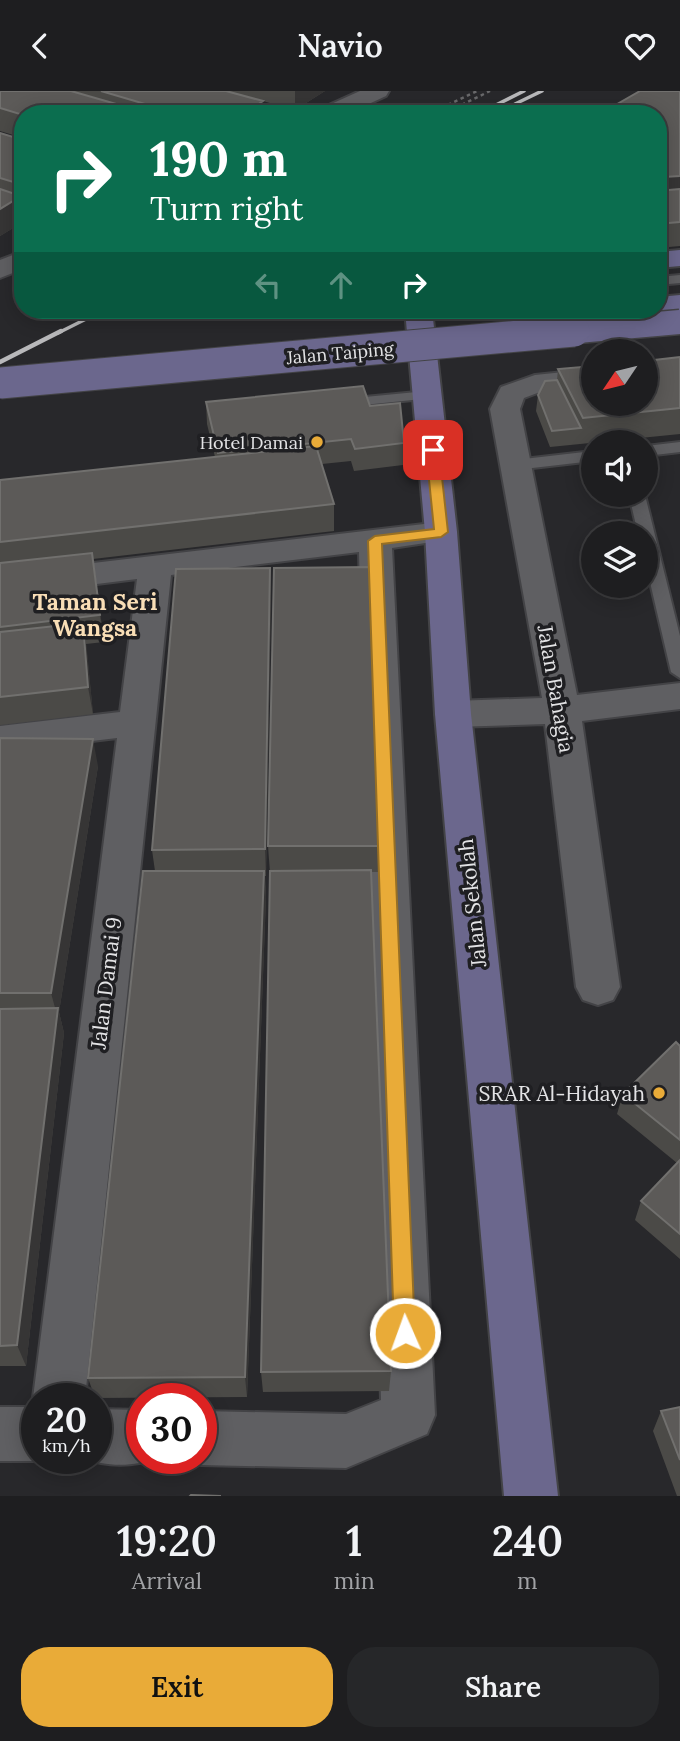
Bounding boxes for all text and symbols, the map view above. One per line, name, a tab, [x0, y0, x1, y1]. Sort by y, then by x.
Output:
text: Navio	[297, 25, 383, 66]
icon: back	[21, 27, 59, 65]
icon: heart	[621, 27, 659, 65]
text: 190 m	[150, 127, 287, 189]
icon: right	[35, 133, 126, 224]
text: Turn right	[150, 188, 303, 229]
icon: left	[249, 266, 287, 304]
icon: ahead	[322, 266, 360, 304]
icon: right	[395, 266, 433, 304]
street label: Jalan Taiping	[284, 337, 396, 369]
north arrow	[581, 339, 658, 417]
map controls	[581, 339, 658, 598]
pin	[403, 420, 463, 480]
button: sound	[581, 430, 658, 507]
place label: Hotel Damai	[199, 431, 303, 454]
icon: arrive	[414, 431, 452, 469]
marker: Hotel Damai	[309, 434, 325, 450]
button: layers	[581, 521, 658, 598]
district label: Taman Seri Wangsa	[33, 587, 157, 642]
street label: Jalan Bahagia	[531, 622, 581, 755]
street label: Jalan Sekolah	[452, 837, 492, 970]
street label: Jalan Damai 9	[84, 915, 127, 1052]
place label: SRAR Al-Hidayah	[478, 1080, 645, 1107]
marker: SRAR Al-Hidayah	[651, 1085, 667, 1101]
position arrow	[368, 1296, 442, 1370]
speed limit sign: 30	[126, 1383, 217, 1474]
text: 20	[46, 1397, 87, 1442]
text: km/h	[42, 1434, 91, 1457]
text: 19:20	[117, 1514, 217, 1568]
text: 1	[346, 1514, 363, 1568]
text: 240	[492, 1514, 563, 1568]
text: Arrival	[132, 1566, 202, 1595]
text: min	[334, 1566, 375, 1595]
text: m	[517, 1566, 538, 1595]
button: Exit	[21, 1647, 333, 1727]
button: Share	[347, 1647, 659, 1727]

